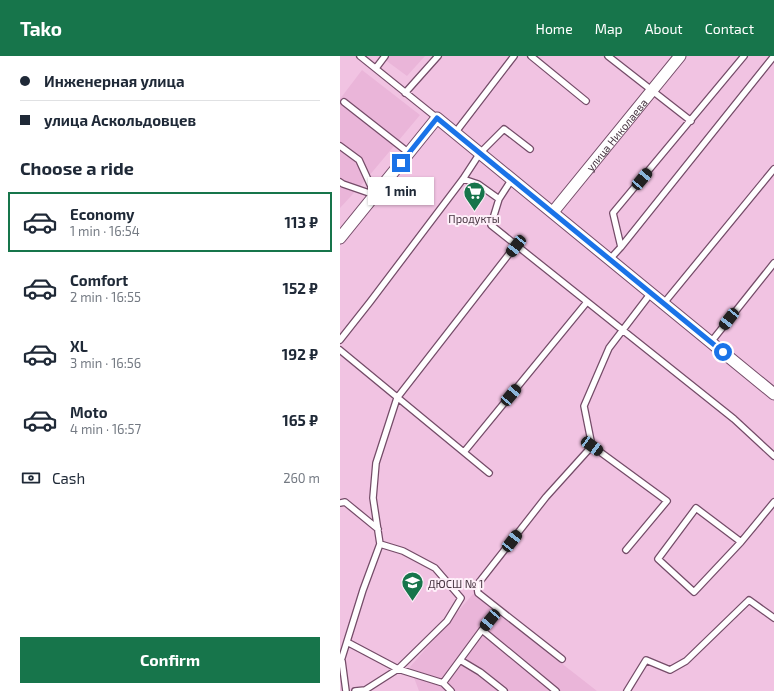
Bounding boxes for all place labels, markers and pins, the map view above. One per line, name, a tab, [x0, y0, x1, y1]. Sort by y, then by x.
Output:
supermarket icon: Продукты	[461, 179, 487, 212]
place label: Продукты	[448, 212, 500, 226]
school or university icon: ДЮСШ № 1	[400, 570, 426, 603]
place label: ДЮСШ № 1	[428, 577, 483, 590]

